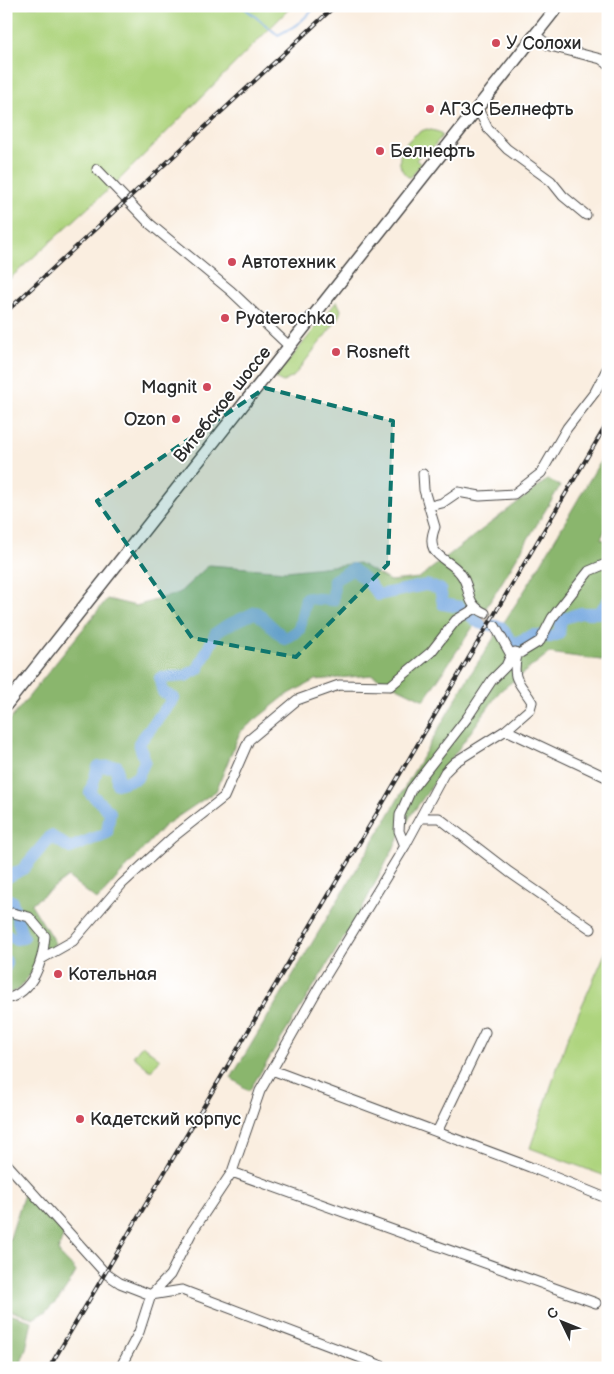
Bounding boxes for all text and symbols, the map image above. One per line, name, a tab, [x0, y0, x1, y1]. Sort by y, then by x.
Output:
place label: У Солохи	[506, 33, 582, 54]
marker: У Солохи	[490, 37, 502, 49]
place label: АГЗС Белнефть	[439, 99, 573, 120]
marker: АГЗС Белнефть	[424, 103, 436, 115]
place label: Белнефть	[390, 141, 475, 162]
marker: Белнефть	[374, 145, 386, 157]
place label: Автотехник	[241, 252, 336, 273]
marker: Автотехник	[226, 256, 238, 268]
place label: Pyaterochka	[235, 308, 335, 329]
marker: Pyaterochka	[219, 312, 231, 324]
street label: Витебское шоссе	[169, 342, 276, 467]
place label: Rosneft	[346, 342, 410, 363]
marker: Rosneft	[330, 346, 342, 358]
place label: Magnit	[141, 377, 197, 398]
marker: Magnit	[201, 381, 213, 393]
place label: Ozon	[124, 409, 166, 430]
marker: Ozon	[170, 413, 182, 425]
place label: Котельная	[68, 964, 157, 985]
marker: Котельная	[52, 968, 64, 980]
place label: Кадетский корпус	[90, 1109, 241, 1130]
marker: Кадетский корпус	[74, 1113, 86, 1125]
north arrow	[536, 1296, 586, 1346]
text: С	[543, 1304, 563, 1323]

